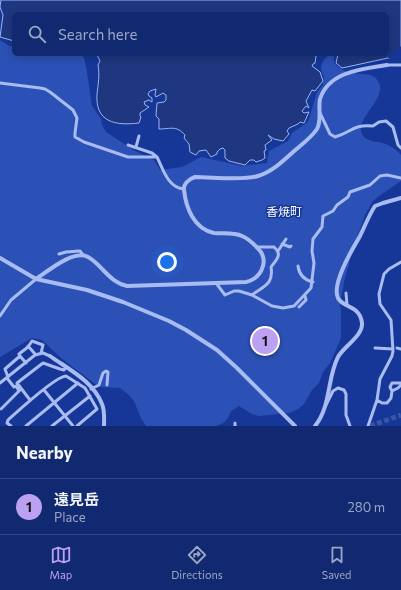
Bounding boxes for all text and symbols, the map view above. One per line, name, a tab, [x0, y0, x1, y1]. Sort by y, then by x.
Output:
search box	[12, 12, 389, 56]
icon: search	[26, 23, 48, 45]
text: Search here	[58, 25, 137, 43]
district label: 香焼町	[266, 204, 302, 218]
your location	[157, 252, 177, 272]
pin: 1	[252, 326, 278, 356]
text: Nearby	[16, 442, 73, 463]
text: 遠見岳	[54, 490, 99, 508]
text: 1	[26, 499, 32, 515]
text: 280 m	[348, 499, 385, 515]
text: Place	[54, 509, 86, 525]
tab: Map	[50, 544, 72, 581]
tab: Directions	[171, 544, 223, 581]
tab: Saved	[322, 544, 351, 581]

